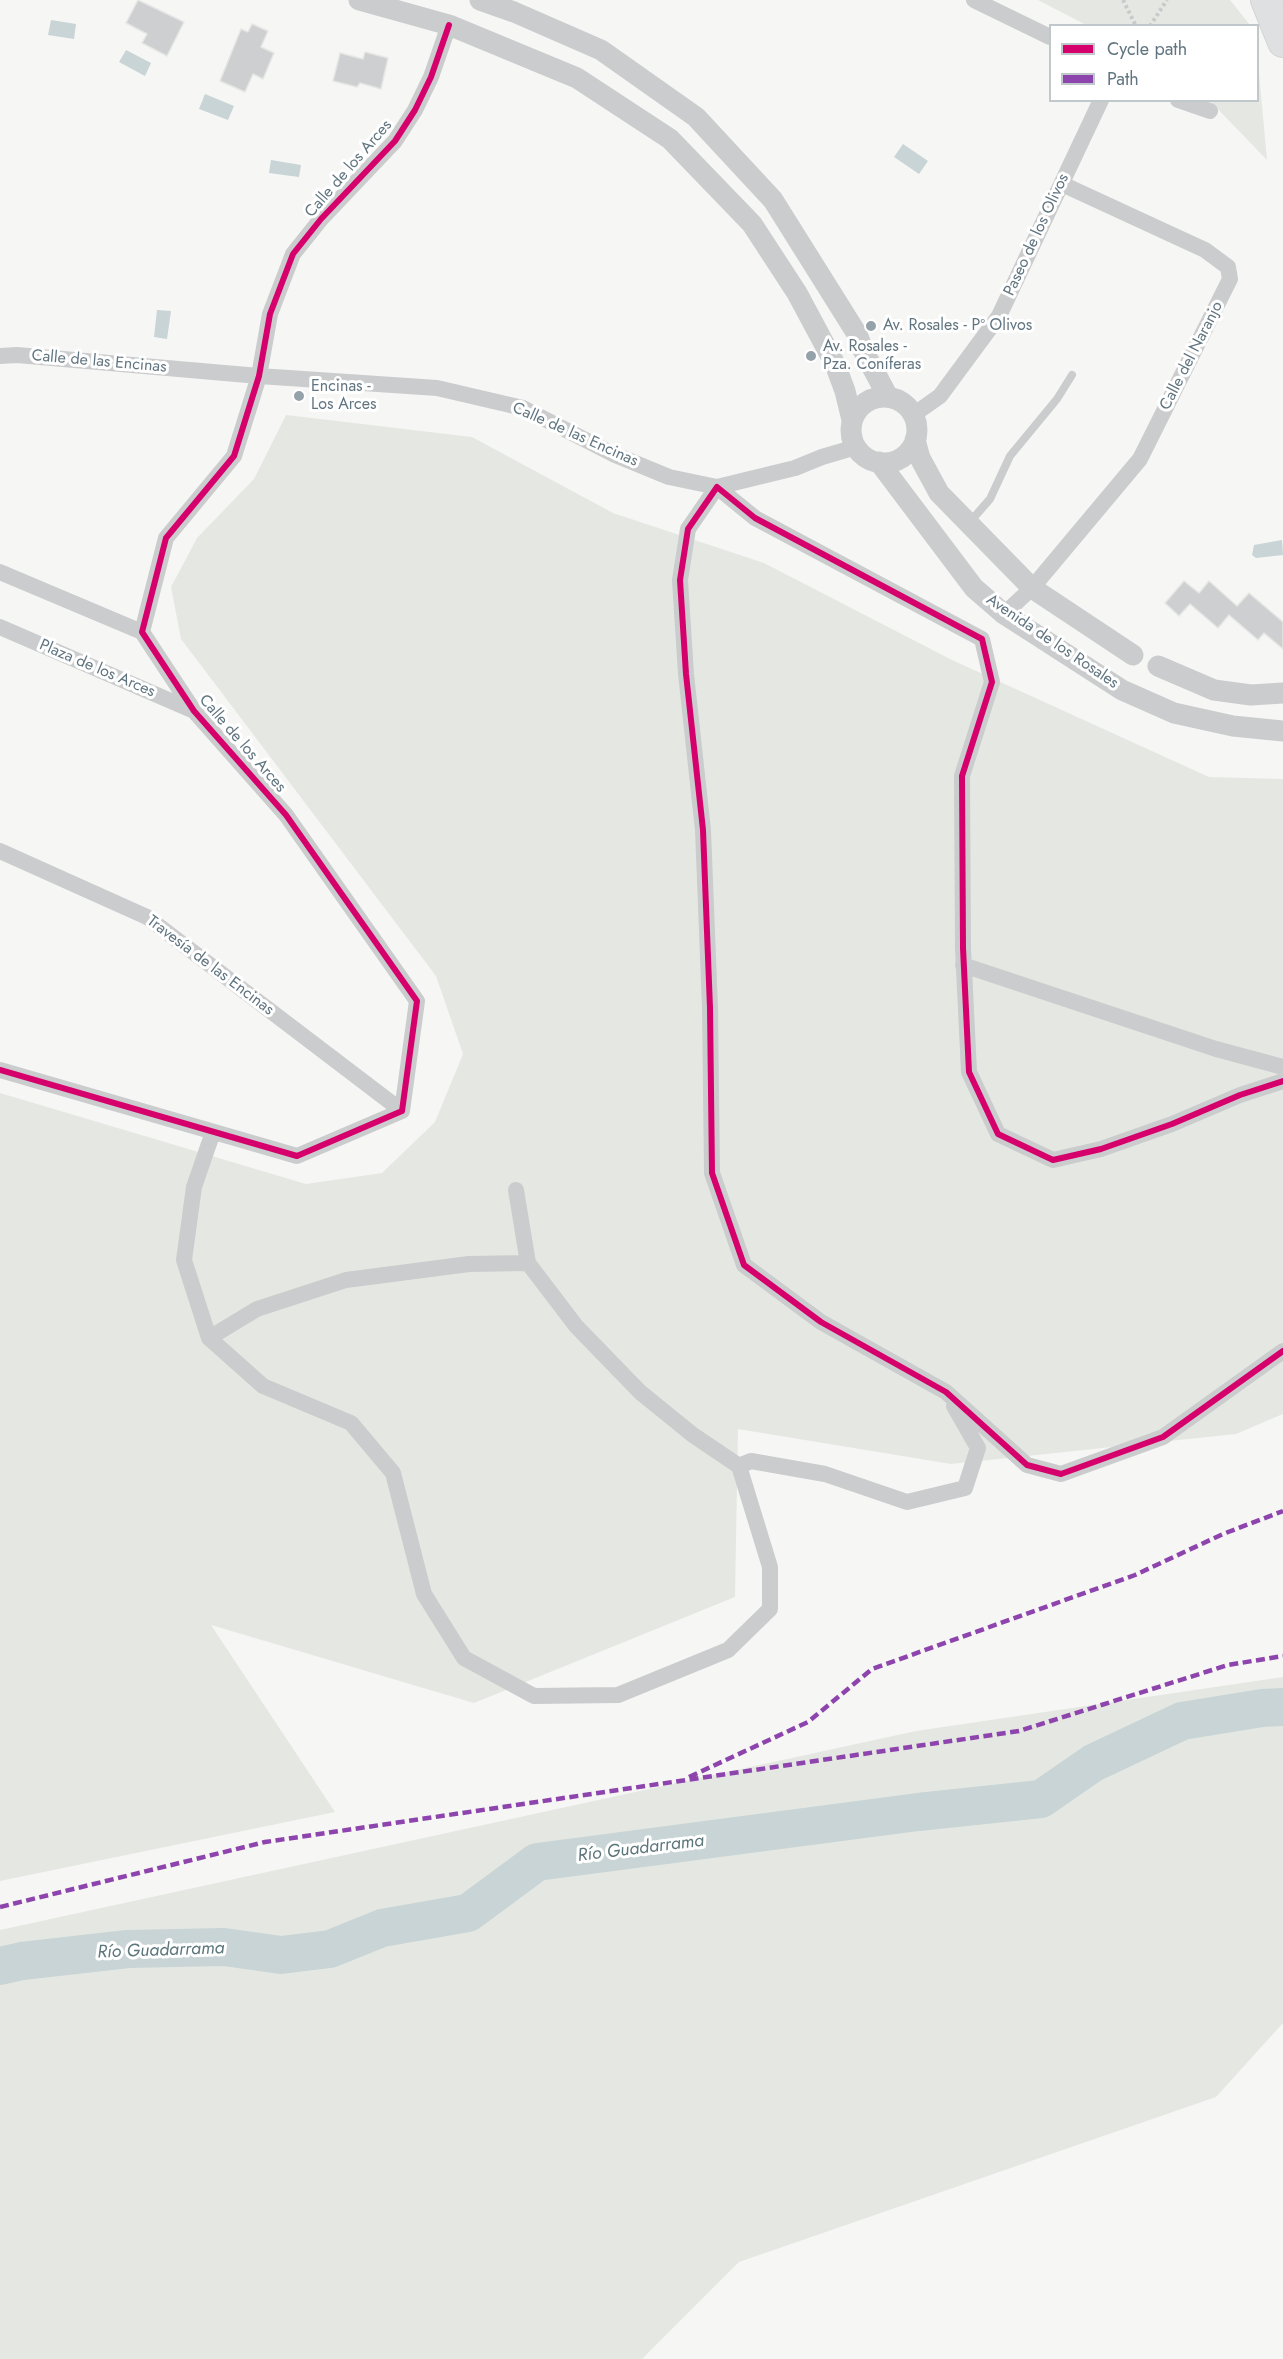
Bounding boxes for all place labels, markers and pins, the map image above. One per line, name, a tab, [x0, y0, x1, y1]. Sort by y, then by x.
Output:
place label: Av. Rosales - Pº Olivos	[883, 316, 1032, 336]
marker: Av. Rosales - Pº Olivos	[864, 319, 878, 333]
place label: Av. Rosales - Pza. Coníferas	[823, 337, 921, 375]
marker: Av. Rosales - Pza. Coníferas	[804, 349, 818, 363]
place label: Encinas - Los Arces	[311, 377, 376, 415]
marker: Encinas - Los Arces	[292, 389, 306, 403]

